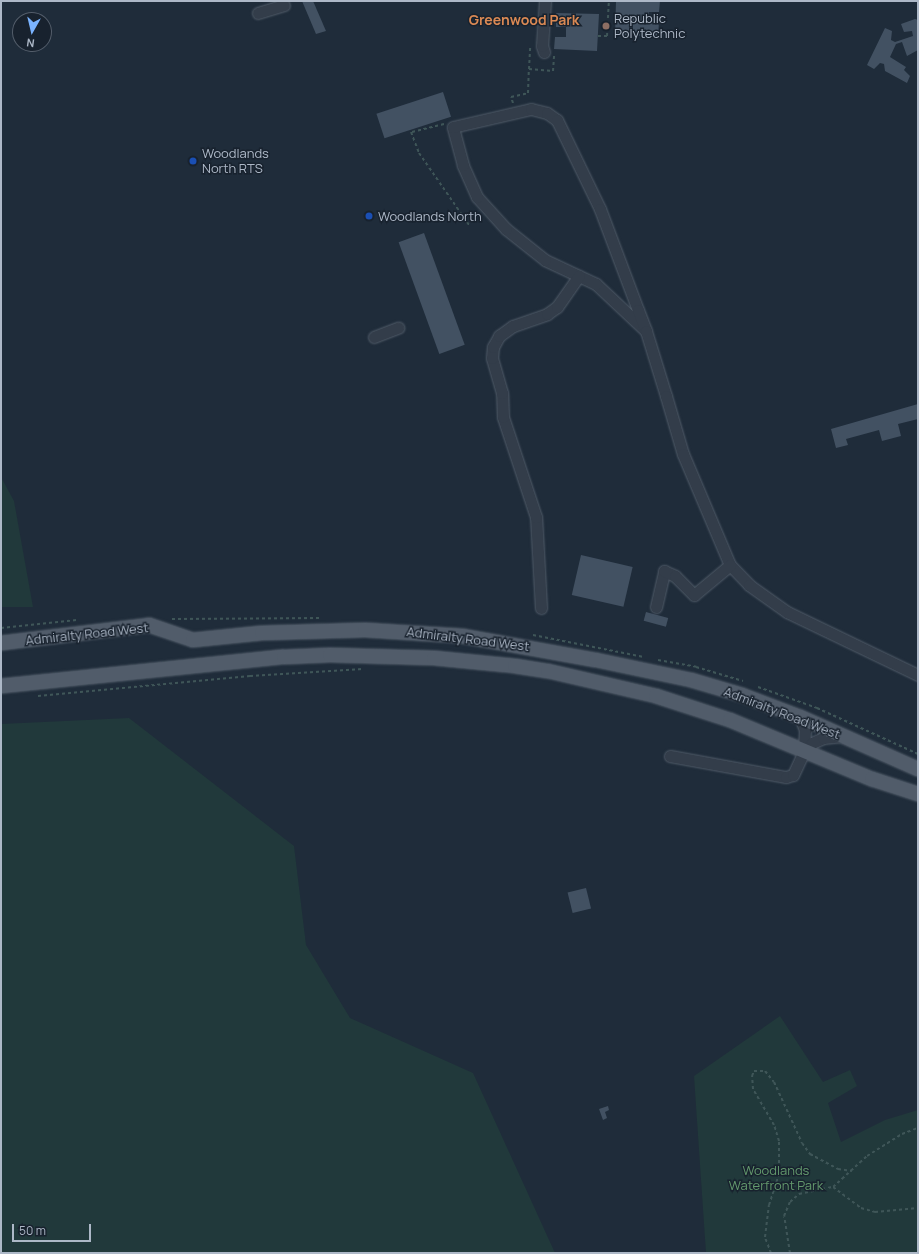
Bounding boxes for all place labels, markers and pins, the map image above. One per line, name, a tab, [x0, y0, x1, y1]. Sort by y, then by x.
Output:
place label: Republic Polytechnic	[614, 11, 685, 42]
marker: Republic Polytechnic	[601, 21, 611, 31]
place label: Woodlands North RTS	[202, 146, 269, 177]
marker: Woodlands North RTS	[187, 155, 199, 167]
place label: Woodlands North	[378, 208, 482, 224]
marker: Woodlands North	[363, 210, 375, 222]

